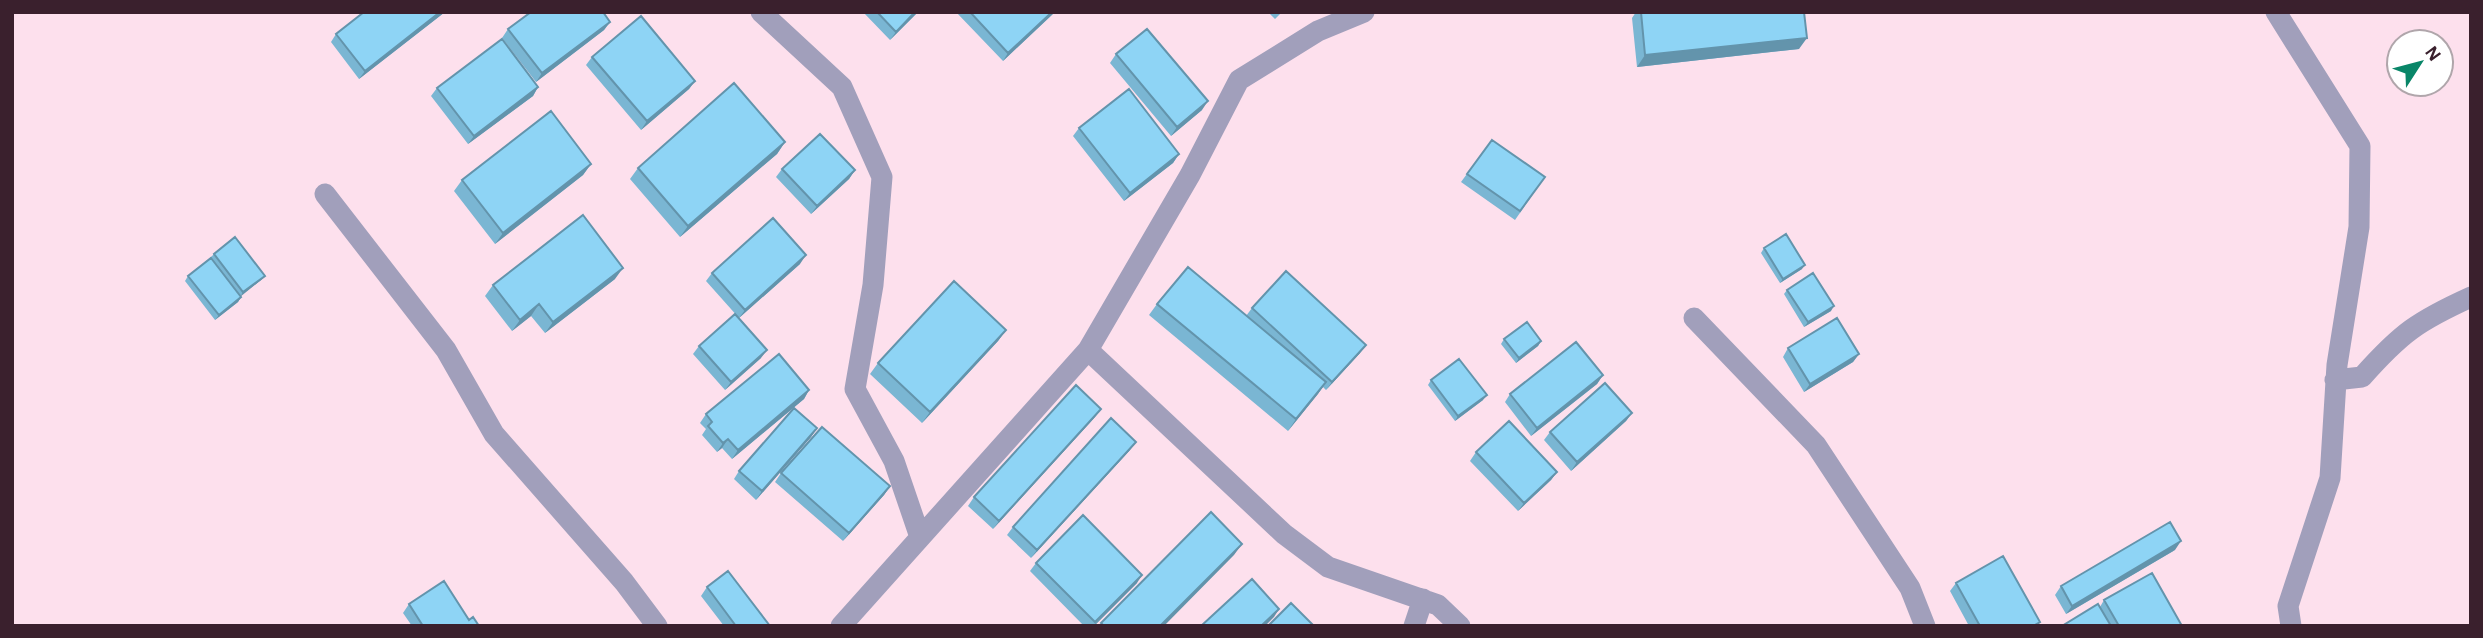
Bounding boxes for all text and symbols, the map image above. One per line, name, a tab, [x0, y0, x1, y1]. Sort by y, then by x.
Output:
north arrow	[2385, 28, 2455, 98]
text: N	[2421, 43, 2444, 65]

